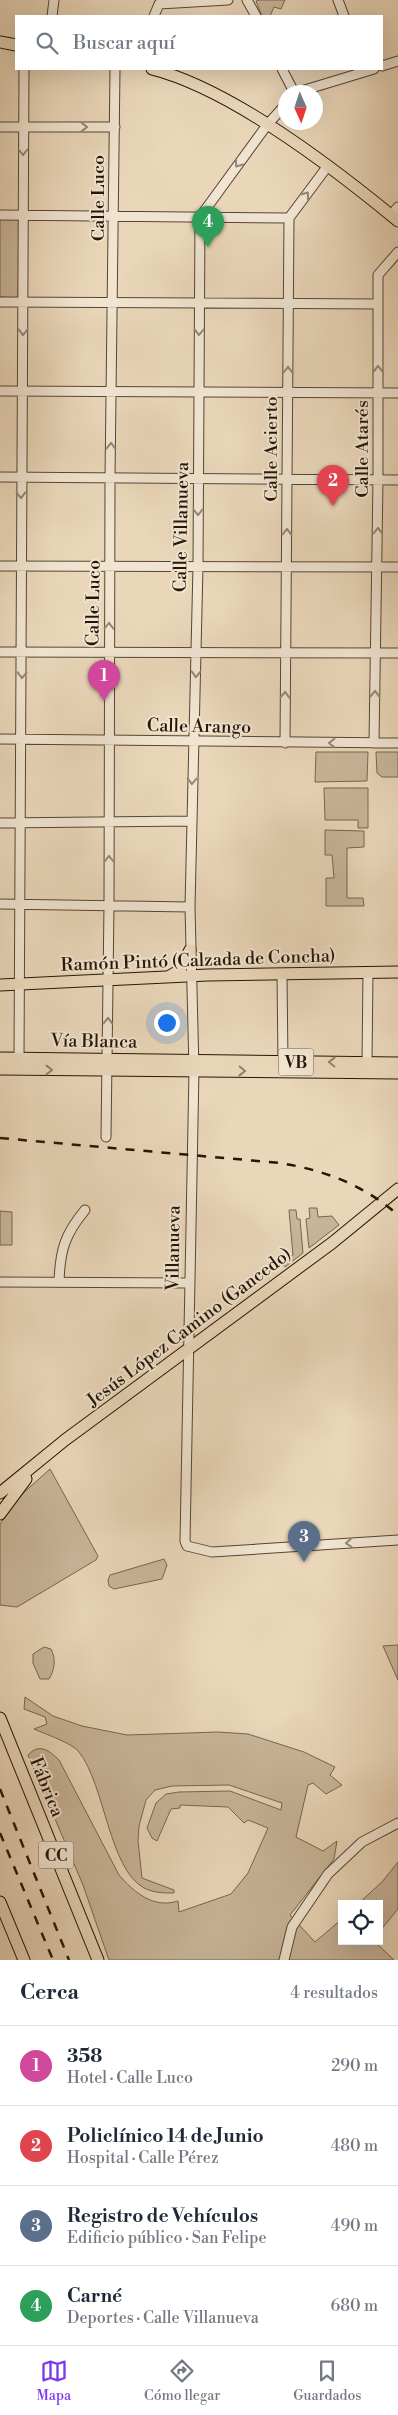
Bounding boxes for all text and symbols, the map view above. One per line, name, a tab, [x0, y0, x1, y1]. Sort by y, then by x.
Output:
search box	[15, 15, 383, 70]
icon: search	[33, 29, 61, 57]
text: Buscar aquí	[73, 31, 175, 55]
north arrow	[278, 85, 323, 130]
one-way arrow	[80, 122, 88, 132]
one-way arrow	[18, 149, 28, 157]
street label: Calle Luco	[87, 155, 110, 241]
one-way arrow	[235, 158, 244, 168]
one-way arrow	[301, 192, 309, 201]
pin: 4	[192, 206, 224, 247]
one-way arrow	[194, 328, 204, 336]
one-way arrow	[18, 329, 28, 337]
one-way arrow	[283, 365, 293, 373]
one-way arrow	[373, 365, 383, 372]
street label: Calle Acierto	[260, 396, 283, 502]
street label: Calle Atarés	[351, 400, 374, 498]
one-way arrow	[105, 442, 116, 450]
street label: Calle Villanueva	[169, 461, 194, 592]
pin: 2	[317, 465, 349, 506]
one-way arrow	[16, 492, 26, 499]
one-way arrow	[193, 508, 203, 516]
one-way arrow	[372, 527, 383, 535]
one-way arrow	[282, 528, 292, 536]
street label: Calle Luco	[81, 560, 106, 646]
one-way arrow	[104, 622, 114, 630]
pin: 1	[88, 660, 120, 701]
one-way arrow	[190, 670, 201, 678]
one-way arrow	[17, 672, 27, 679]
one-way arrow	[280, 690, 290, 698]
one-way arrow	[370, 690, 380, 698]
street label: Calle Arango	[147, 714, 251, 739]
one-way arrow	[328, 738, 336, 748]
one-way arrow	[187, 778, 198, 786]
one-way arrow	[104, 854, 114, 862]
street label: Ramón Pintó (Calzada de Concha)	[60, 944, 336, 977]
your location	[154, 1010, 180, 1036]
one-way arrow	[102, 1017, 113, 1025]
street label: Vía Blanca	[49, 1029, 138, 1054]
road number: VB	[278, 1048, 314, 1076]
one-way arrow	[328, 1057, 336, 1067]
one-way arrow	[45, 1065, 53, 1075]
one-way arrow	[239, 1065, 247, 1076]
street label: Villanueva	[161, 1204, 186, 1292]
street label: Jesús López Camino (Gancedo)	[81, 1243, 296, 1413]
pin: 3	[288, 1521, 320, 1562]
one-way arrow	[345, 1538, 353, 1549]
street label: Fábrica	[24, 1754, 69, 1821]
road number: CC	[38, 1842, 74, 1868]
map controls	[338, 1900, 383, 1945]
button: locate	[338, 1900, 383, 1945]
text: Cerca	[20, 1980, 79, 2006]
text: 4 resultados	[290, 1983, 378, 2003]
text: 358	[67, 2044, 102, 2068]
text: 1	[32, 2056, 40, 2076]
text: 290 m	[331, 2056, 378, 2076]
text: Hotel · Calle Luco	[67, 2068, 193, 2088]
text: Policlínico 14 de Junio	[67, 2124, 264, 2148]
text: 2	[31, 2136, 41, 2156]
text: 480 m	[331, 2136, 378, 2156]
text: Hospital · Calle Pérez	[67, 2148, 219, 2168]
text: Registro de Vehículos	[67, 2204, 258, 2228]
text: 3	[31, 2216, 41, 2236]
text: 490 m	[331, 2216, 378, 2236]
text: Edificio público · San Felipe	[67, 2228, 267, 2248]
text: Carné	[67, 2284, 122, 2308]
text: 4	[31, 2296, 41, 2316]
text: 680 m	[331, 2296, 378, 2316]
text: Deportes · Calle Villanueva	[67, 2308, 259, 2328]
tab: Mapa	[36, 2357, 71, 2405]
tab: Cómo llegar	[144, 2357, 220, 2405]
tab: Guardados	[293, 2357, 362, 2405]

